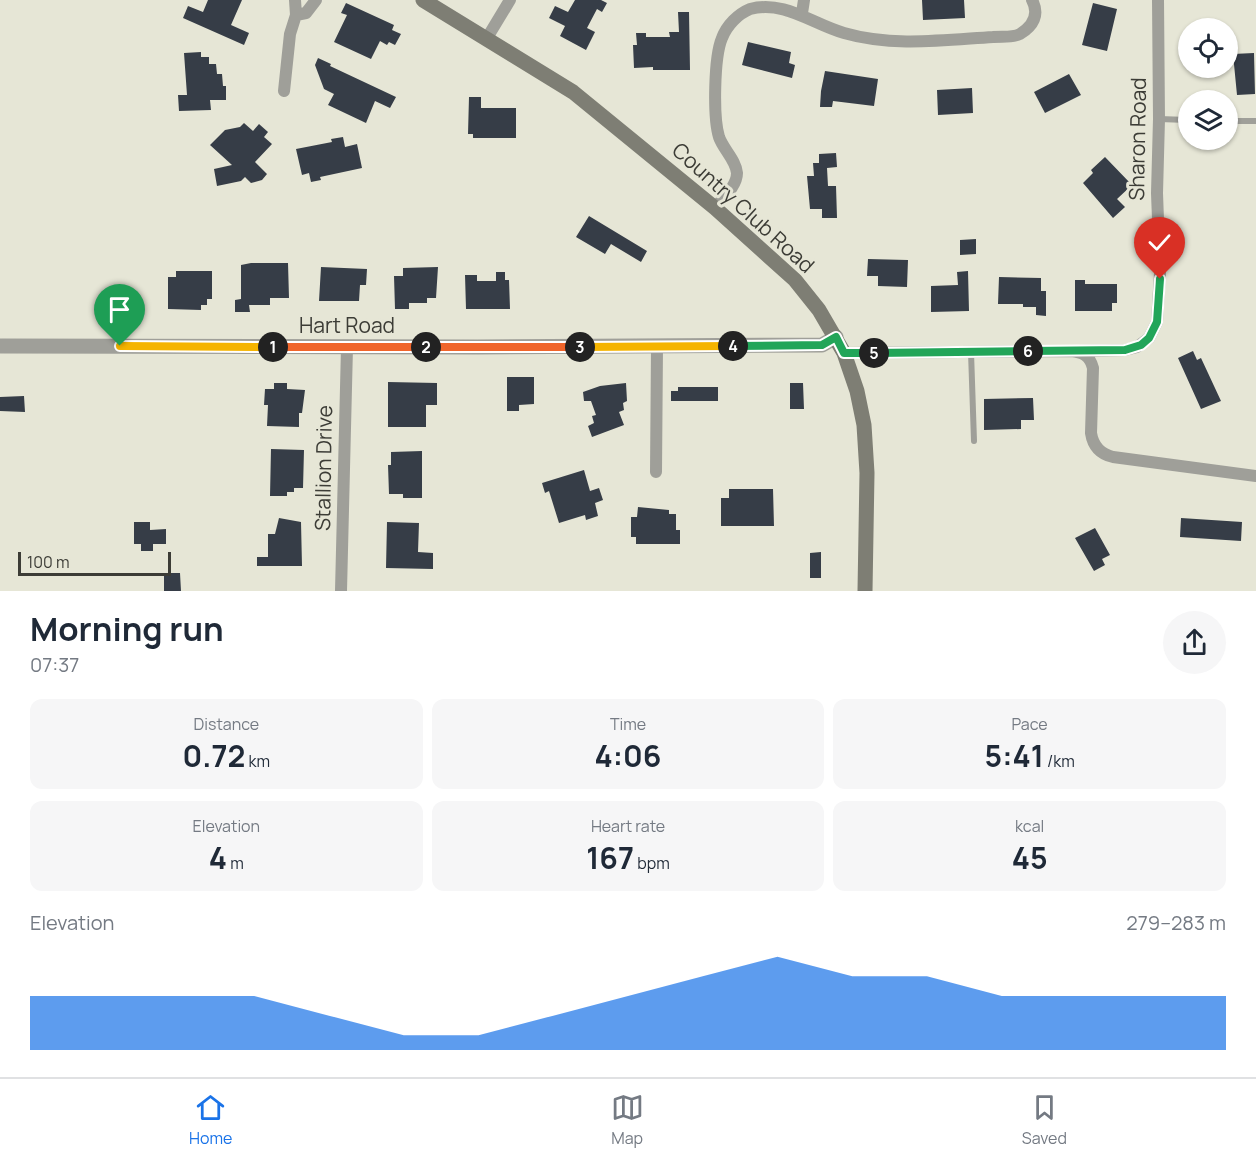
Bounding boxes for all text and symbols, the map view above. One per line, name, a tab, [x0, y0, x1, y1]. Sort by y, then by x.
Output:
map controls	[1178, 18, 1238, 150]
button: locate	[1178, 18, 1238, 78]
street label: Sharon Road	[1122, 77, 1152, 201]
button: layers	[1178, 90, 1238, 150]
street label: Country Club Road	[667, 136, 821, 279]
pin	[1134, 217, 1185, 279]
icon: check	[1143, 226, 1176, 259]
pin	[94, 284, 145, 346]
icon: arrive	[103, 293, 136, 326]
street label: Hart Road	[299, 311, 395, 339]
pin: 4	[718, 331, 748, 361]
pin: 1	[258, 332, 288, 362]
pin: 2	[411, 332, 441, 362]
pin: 3	[565, 332, 595, 362]
text: 4	[728, 335, 738, 357]
text: 1	[269, 336, 277, 358]
text: 2	[421, 336, 431, 358]
text: 3	[575, 336, 585, 358]
pin: 6	[1013, 336, 1043, 366]
pin: 5	[859, 338, 889, 368]
text: 6	[1023, 340, 1033, 362]
text: 5	[869, 342, 879, 364]
street label: Stallion Drive	[308, 405, 338, 531]
scale bar	[18, 549, 171, 576]
text: 100 m	[27, 551, 70, 573]
text: Morning run	[30, 606, 224, 651]
button: share	[1163, 611, 1226, 674]
text: 07:37	[30, 651, 79, 678]
text: Distance	[194, 713, 259, 735]
text: Time	[610, 713, 646, 735]
text: Pace	[1012, 713, 1048, 735]
text: 0.72	[183, 735, 245, 776]
text: 4:06	[595, 735, 661, 776]
text: 5:41	[985, 735, 1044, 776]
text: km	[245, 750, 270, 772]
text: /km	[1044, 750, 1075, 772]
text: Elevation	[193, 815, 260, 837]
text: Heart rate	[591, 815, 665, 837]
text: kcal	[1015, 815, 1044, 837]
text: 4	[209, 837, 227, 878]
text: 167	[586, 837, 634, 878]
text: 45	[1012, 837, 1048, 878]
text: m	[227, 852, 244, 874]
text: bpm	[634, 852, 670, 874]
text: Elevation	[30, 909, 114, 936]
text: 279–283 m	[1126, 909, 1226, 936]
tab: Home	[189, 1091, 232, 1149]
tab: Map	[611, 1091, 644, 1149]
tab: Saved	[1022, 1091, 1067, 1149]

